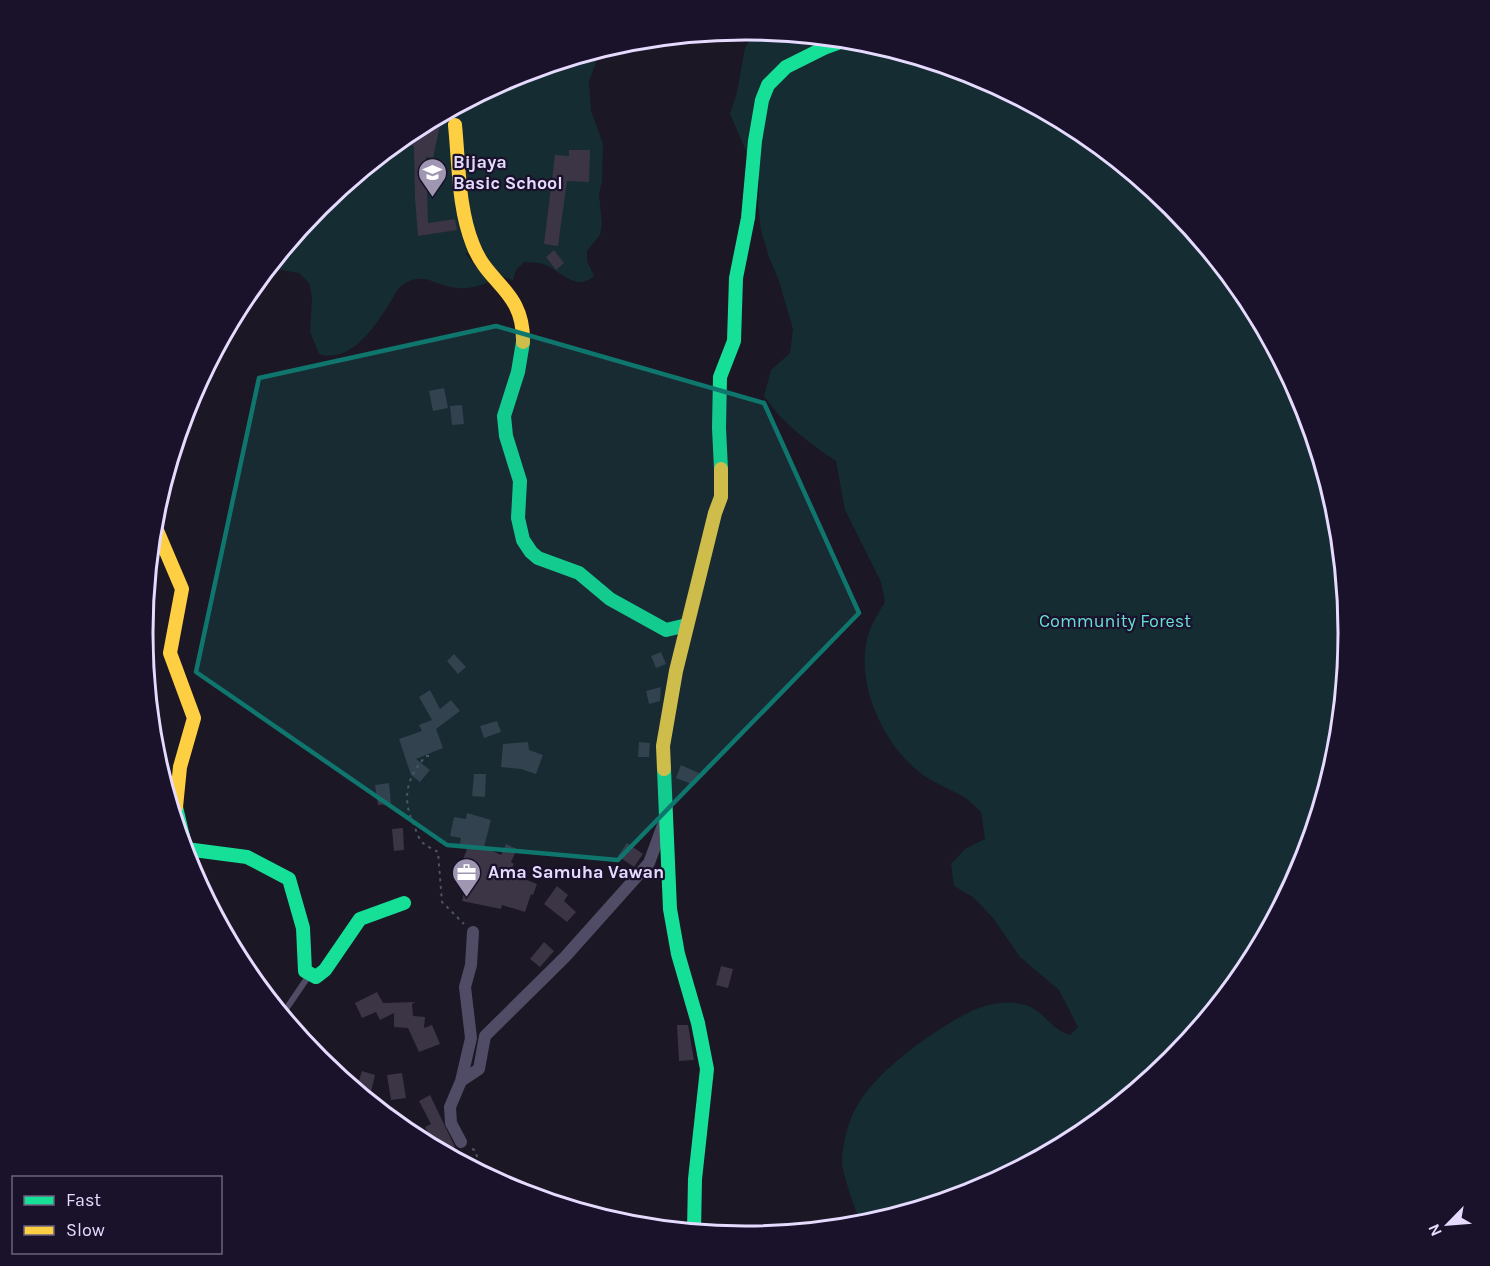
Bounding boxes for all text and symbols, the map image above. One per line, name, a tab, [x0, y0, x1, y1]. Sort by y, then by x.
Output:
place label: Bijaya Basic School	[453, 151, 563, 194]
school or university icon: Bijaya Basic School	[416, 156, 448, 198]
park label: Community Forest	[1039, 610, 1191, 632]
office icon: Ama Samuha Vawan	[451, 856, 483, 898]
place label: Ama Samuha Vawan	[488, 861, 664, 883]
legend	[12, 1176, 222, 1254]
text: Fast	[66, 1189, 101, 1211]
north arrow	[1418, 1194, 1478, 1254]
text: Slow	[66, 1219, 105, 1241]
text: N	[1424, 1221, 1446, 1239]

